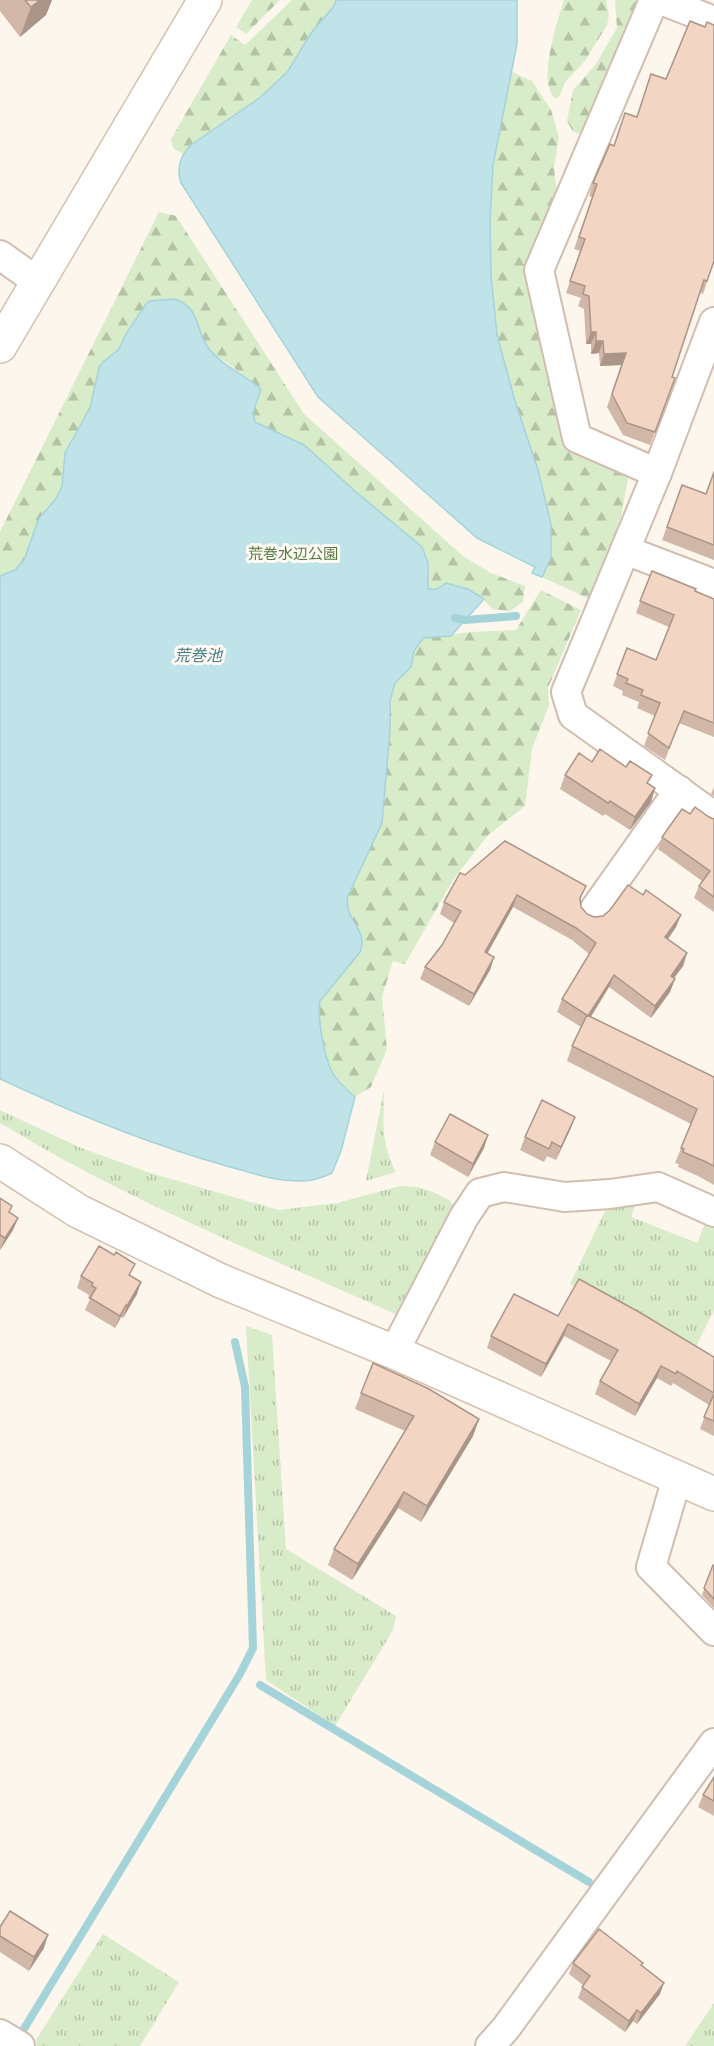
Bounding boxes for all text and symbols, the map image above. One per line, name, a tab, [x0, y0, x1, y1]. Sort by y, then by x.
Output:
park label: 荒巻水辺公園	[248, 544, 338, 563]
water label: 荒巻池	[174, 645, 224, 665]

